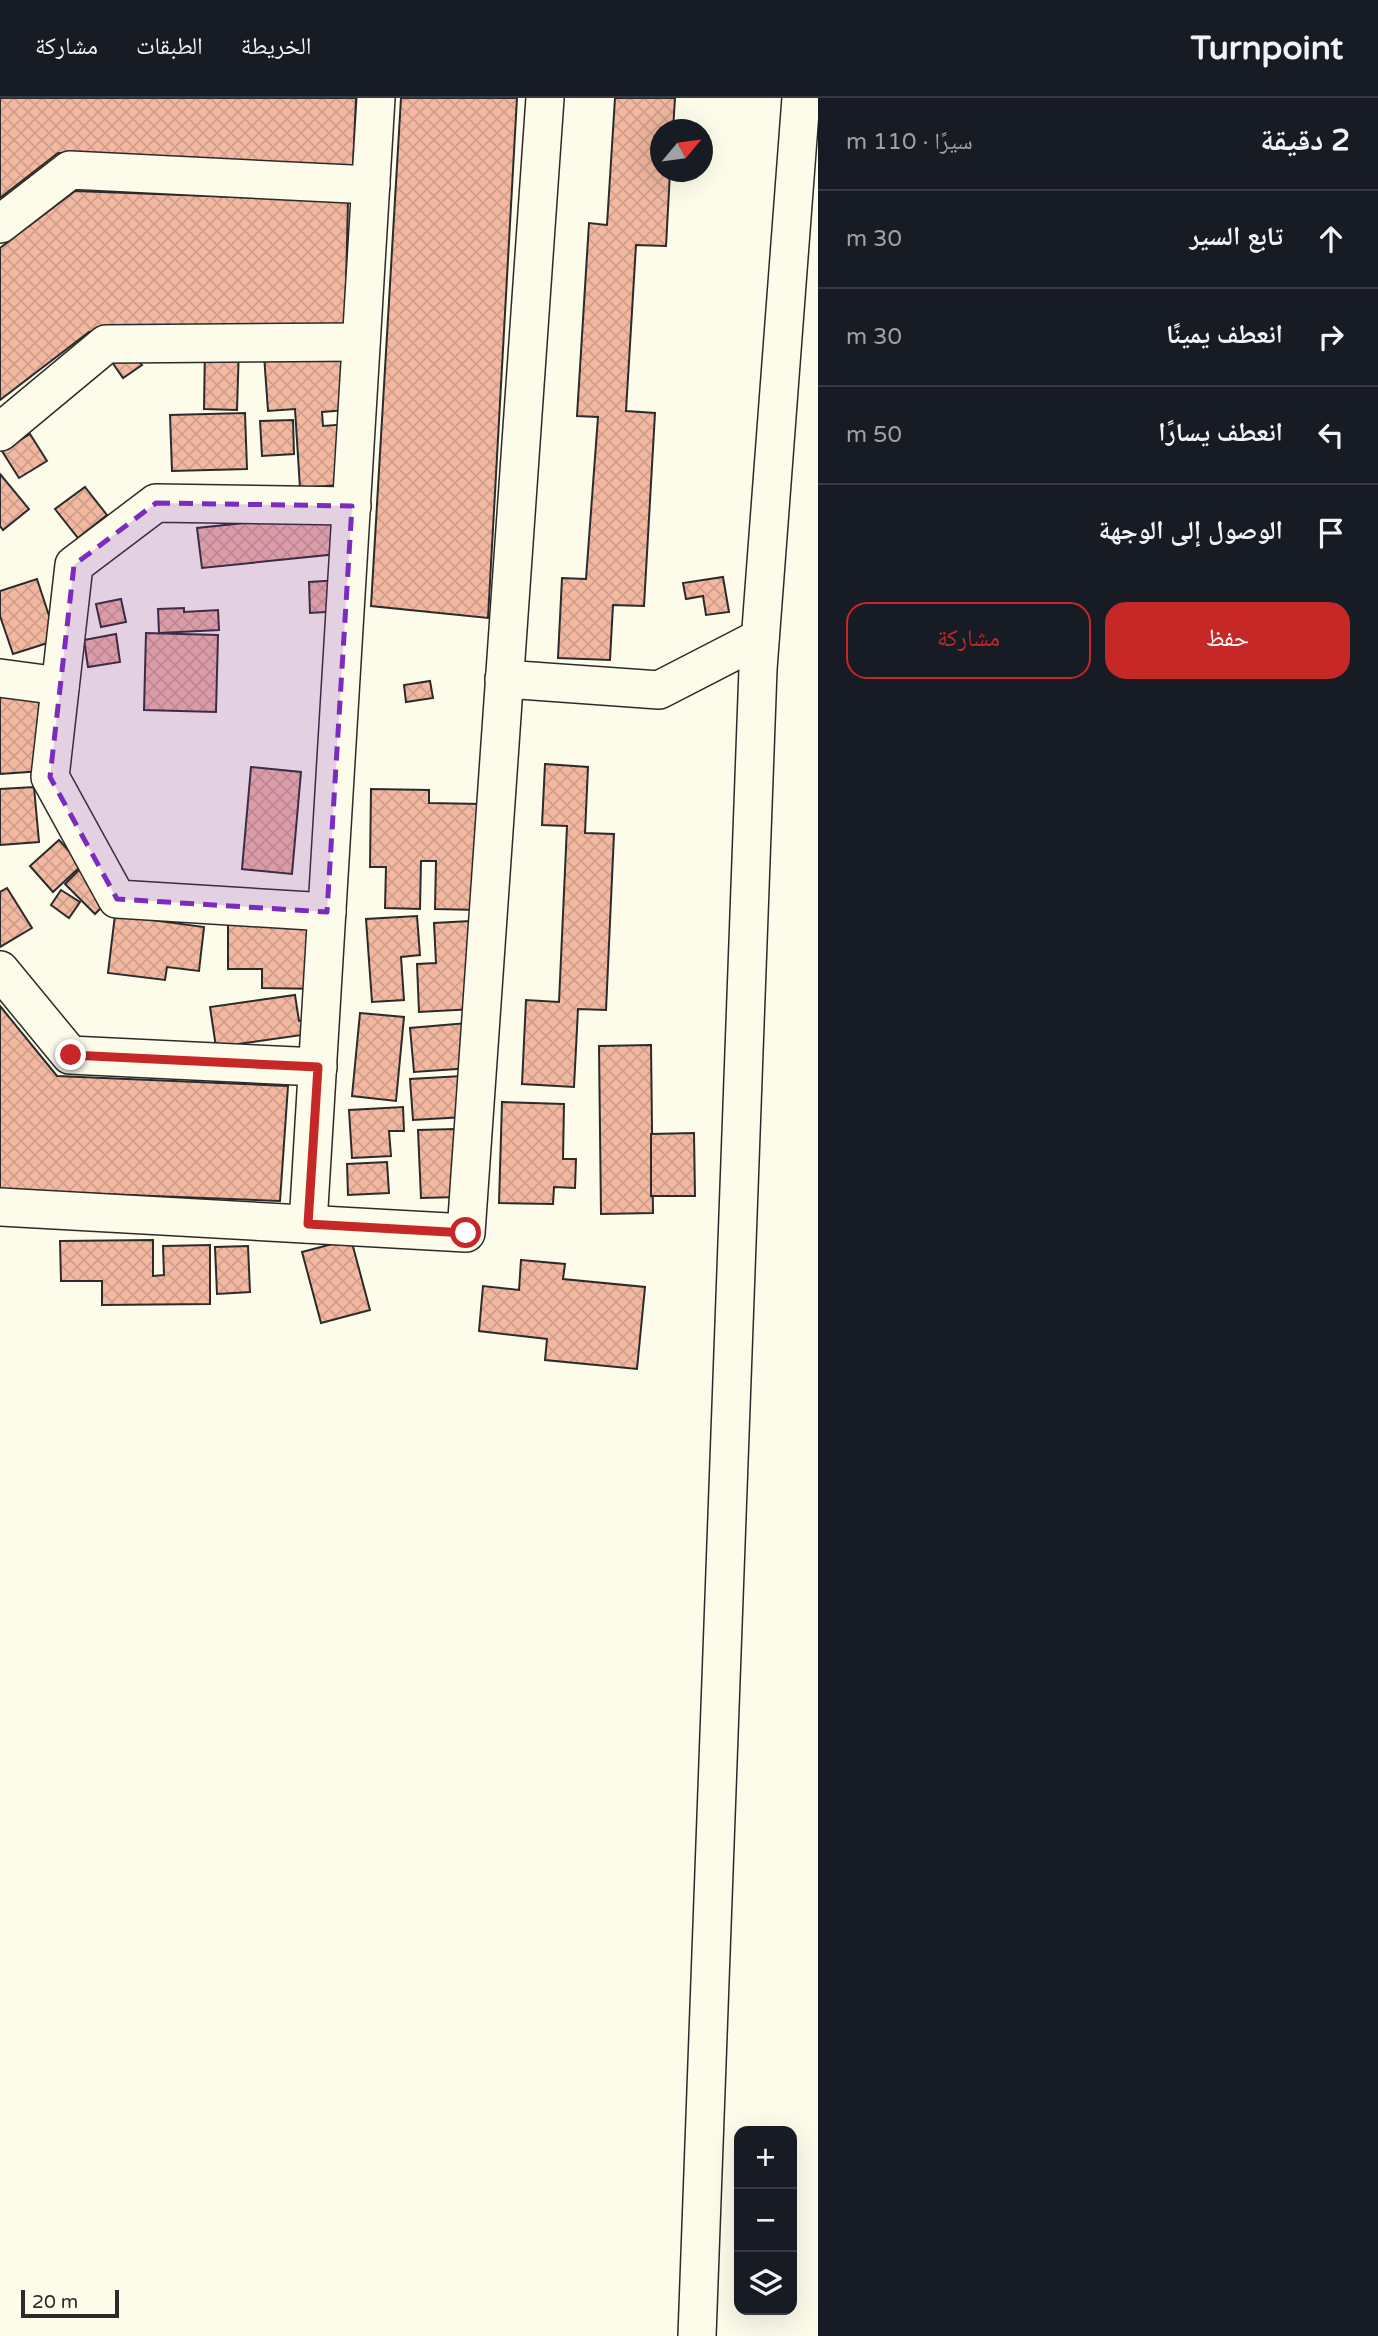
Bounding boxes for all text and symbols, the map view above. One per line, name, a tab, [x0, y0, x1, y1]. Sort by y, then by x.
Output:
text: Turnpoint	[1191, 29, 1343, 68]
text: مشاركة	[35, 32, 98, 61]
text: الطبقات	[136, 32, 203, 61]
text: الخريطة	[241, 32, 311, 61]
north arrow	[650, 119, 713, 182]
text: 2 دقيقة	[1260, 122, 1350, 159]
text: سيرًا · 110 m	[846, 128, 973, 156]
icon: ahead	[1312, 220, 1350, 258]
text: تابع السير	[1190, 221, 1283, 252]
text: 30 m	[846, 225, 902, 253]
icon: right	[1312, 318, 1350, 356]
text: انعطف يمينًا	[1166, 319, 1283, 350]
text: 30 m	[846, 323, 902, 351]
icon: left	[1312, 416, 1350, 454]
text: انعطف يسارًا	[1158, 417, 1283, 448]
text: 50 m	[846, 421, 902, 449]
icon: arrive	[1312, 514, 1350, 552]
text: الوصول إلى الوجهة	[1099, 515, 1283, 546]
button: مشاركة	[846, 602, 1091, 679]
button: حفظ	[1105, 602, 1350, 679]
route end	[55, 1039, 86, 1070]
route start	[450, 1217, 481, 1248]
map controls	[734, 2126, 797, 2315]
button: +	[734, 2126, 797, 2189]
button: −	[734, 2189, 797, 2252]
button: layers	[734, 2252, 797, 2315]
scale bar	[21, 2287, 119, 2319]
text: 20 m	[32, 2291, 78, 2313]

